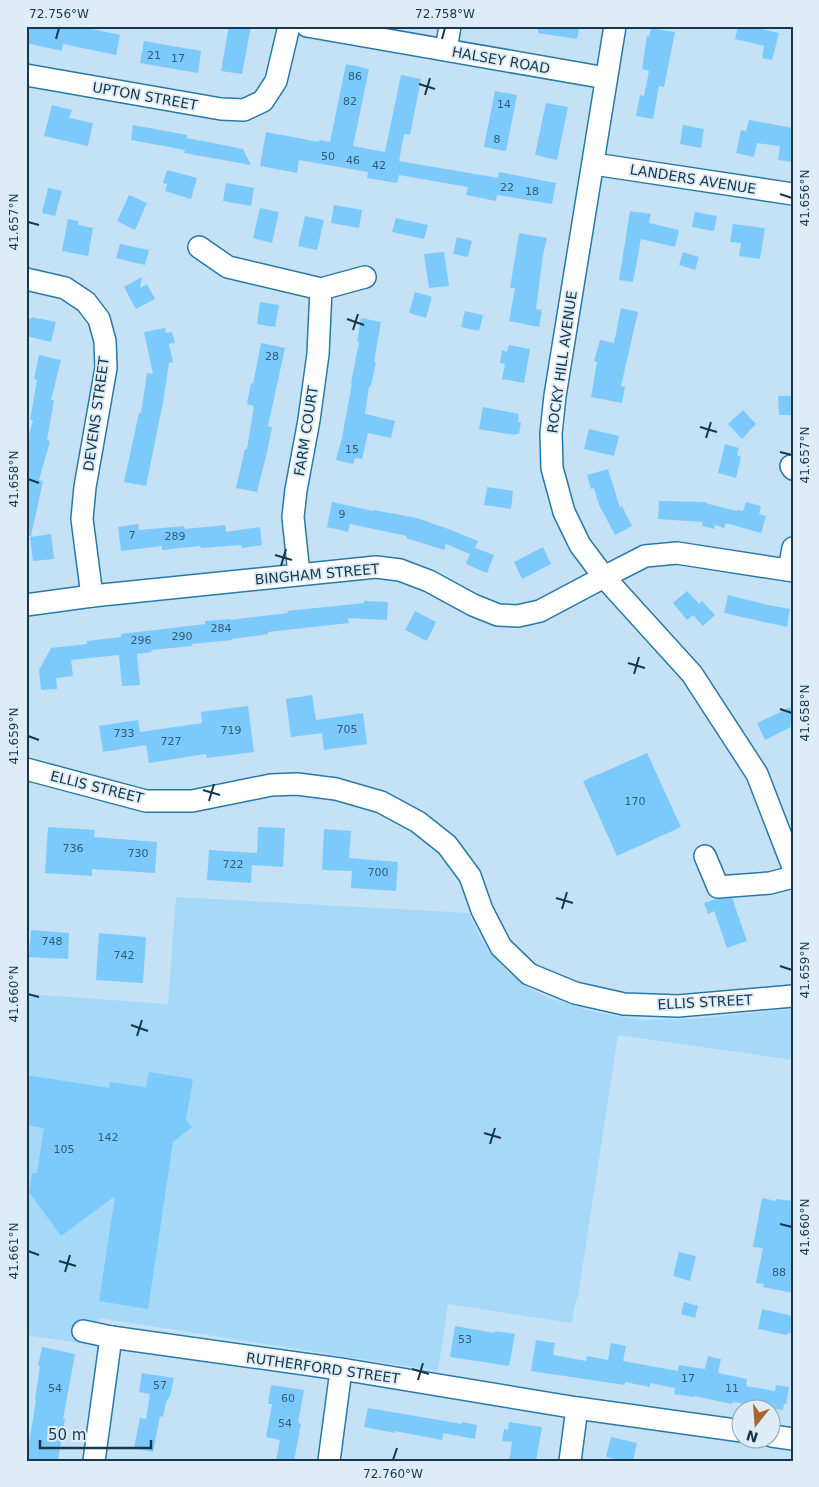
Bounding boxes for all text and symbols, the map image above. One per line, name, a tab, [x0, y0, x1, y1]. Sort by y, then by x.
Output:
text: 72.756°W	[29, 7, 89, 21]
text: 72.758°W	[415, 7, 475, 21]
street label: HALSEY ROAD	[451, 43, 551, 77]
house number: 21	[147, 49, 161, 62]
house number: 17	[171, 52, 185, 65]
house number: 86	[348, 70, 362, 83]
street label: UPTON STREET	[91, 79, 199, 113]
house number: 82	[343, 95, 357, 108]
house number: 14	[497, 98, 511, 111]
house number: 8	[494, 133, 501, 146]
house number: 50	[321, 150, 335, 163]
house number: 46	[346, 154, 360, 167]
house number: 42	[372, 159, 386, 172]
street label: LANDERS AVENUE	[629, 161, 757, 197]
text: 41.656°N	[798, 170, 812, 226]
house number: 22	[500, 181, 514, 194]
house number: 18	[525, 185, 539, 198]
text: 41.657°N	[7, 194, 21, 250]
street label: ROCKY HILL AVENUE	[544, 290, 580, 434]
house number: 28	[265, 350, 279, 363]
street label: DEVENS STREET	[80, 355, 112, 472]
street label: FARM COURT	[291, 384, 321, 477]
text: 41.657°N	[798, 427, 812, 483]
house number: 15	[345, 443, 359, 456]
text: 41.658°N	[7, 451, 21, 507]
house number: 9	[339, 508, 346, 521]
house number: 7	[129, 529, 136, 542]
house number: 289	[165, 530, 186, 543]
street label: BINGHAM STREET	[254, 561, 380, 587]
house number: 284	[211, 622, 232, 635]
house number: 290	[172, 630, 193, 643]
house number: 296	[131, 634, 152, 647]
text: 41.658°N	[798, 685, 812, 741]
text: 41.659°N	[7, 708, 21, 764]
house number: 705	[337, 723, 358, 736]
house number: 719	[221, 724, 242, 737]
house number: 733	[114, 727, 135, 740]
house number: 727	[161, 735, 182, 748]
street label: ELLIS STREET	[49, 768, 146, 806]
house number: 170	[625, 795, 646, 808]
house number: 736	[63, 842, 84, 855]
house number: 730	[128, 847, 149, 860]
house number: 722	[223, 858, 244, 871]
house number: 700	[368, 866, 389, 879]
house number: 748	[42, 935, 63, 948]
text: 41.659°N	[798, 942, 812, 998]
house number: 742	[114, 949, 135, 962]
text: 41.660°N	[7, 966, 21, 1022]
street label: ELLIS STREET	[657, 991, 753, 1012]
house number: 142	[98, 1131, 119, 1144]
house number: 105	[54, 1143, 75, 1156]
text: 41.660°N	[798, 1199, 812, 1255]
text: 41.661°N	[7, 1223, 21, 1279]
house number: 88	[772, 1266, 786, 1279]
house number: 53	[458, 1333, 472, 1346]
street label: RUTHERFORD STREET	[245, 1349, 401, 1387]
house number: 17	[681, 1372, 695, 1385]
house number: 57	[153, 1379, 167, 1392]
house number: 54	[48, 1382, 62, 1395]
house number: 11	[725, 1382, 739, 1395]
house number: 60	[281, 1392, 295, 1405]
north arrow	[732, 1400, 782, 1450]
scale bar	[40, 1417, 151, 1449]
house number: 54	[278, 1417, 292, 1430]
text: 50 m	[48, 1426, 86, 1444]
text: N	[744, 1427, 760, 1446]
text: 72.760°W	[363, 1467, 423, 1481]

